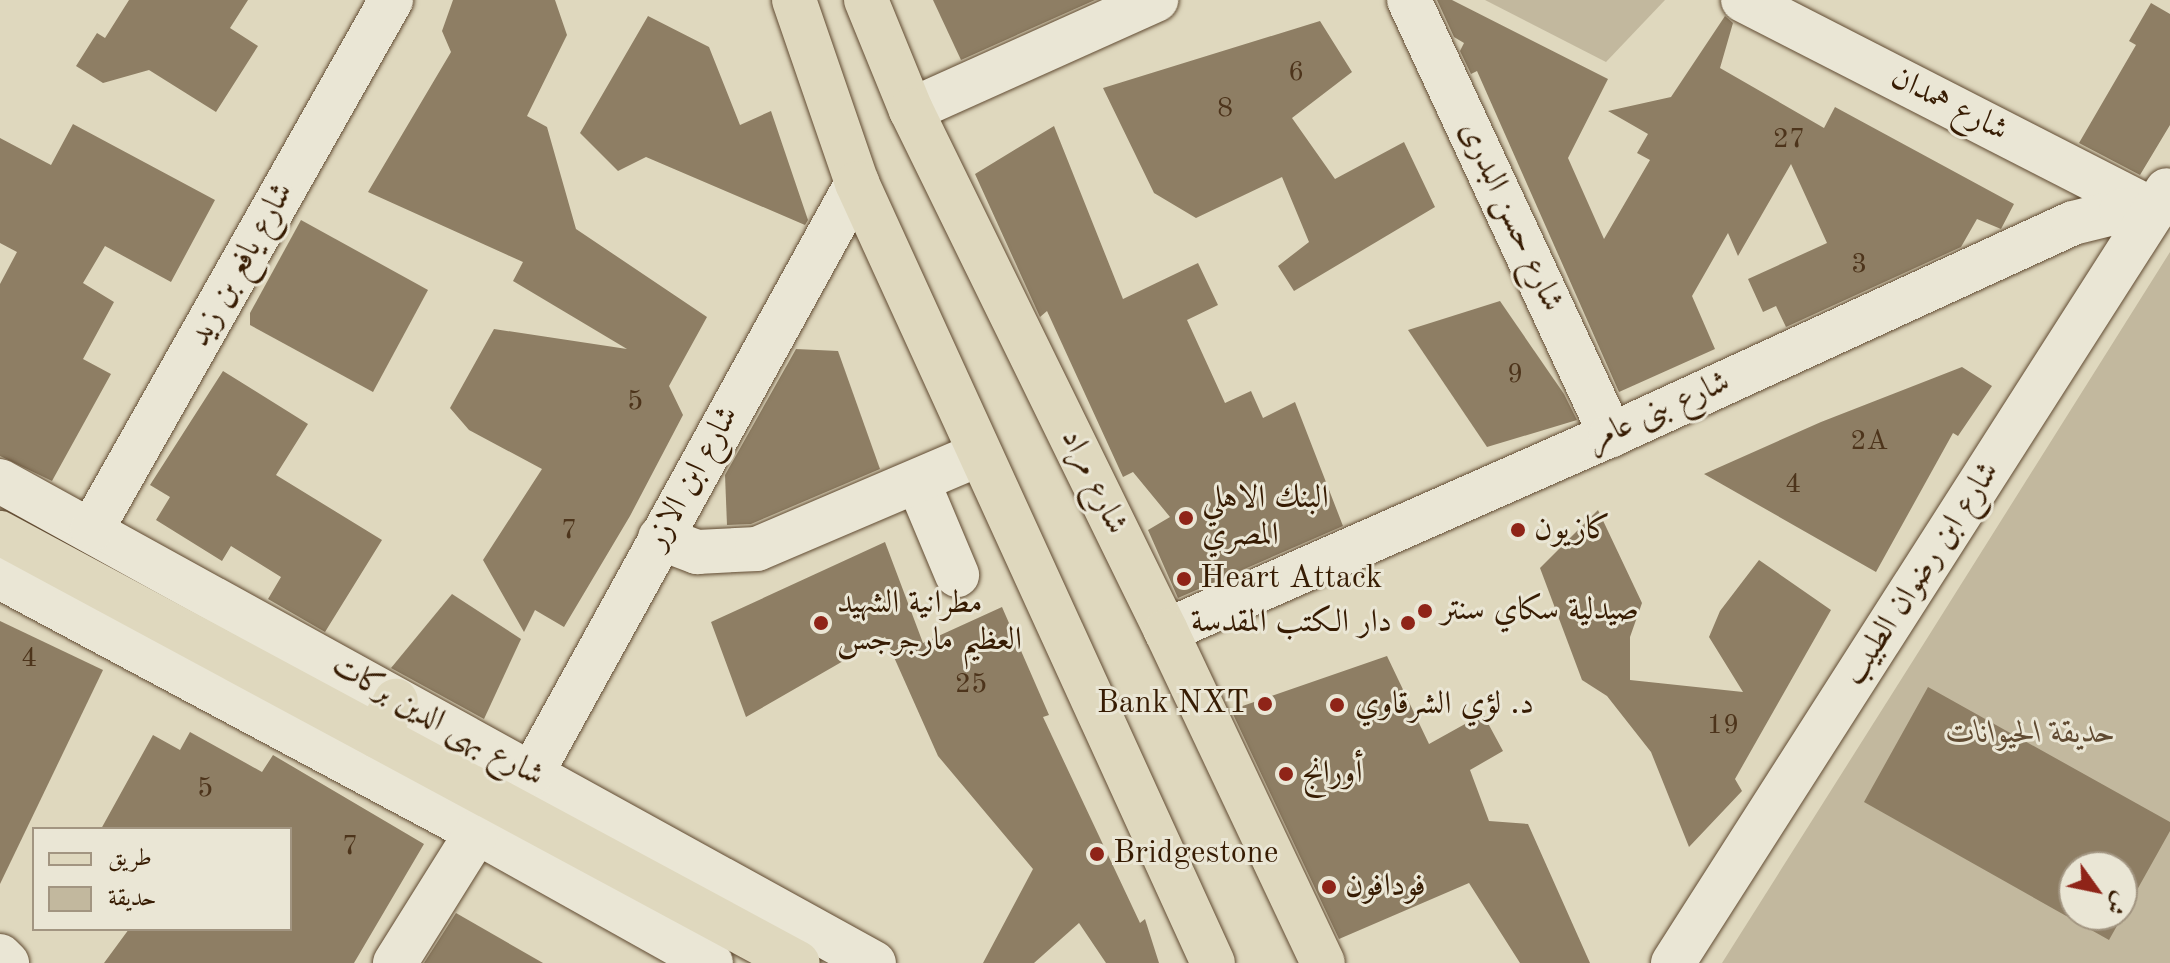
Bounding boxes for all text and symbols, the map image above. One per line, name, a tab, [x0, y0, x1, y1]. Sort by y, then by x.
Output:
house number: 6	[1288, 56, 1304, 90]
street label: شارع همدان	[1884, 59, 2014, 151]
house number: 8	[1217, 92, 1233, 126]
street label: شارع حسن البدرى	[1449, 116, 1571, 318]
house number: 27	[1773, 123, 1805, 157]
street label: شارع يافع بن زيد	[181, 176, 303, 354]
house number: 3	[1851, 248, 1867, 282]
house number: 9	[1507, 358, 1523, 392]
street label: شارع بنى عامر	[1582, 364, 1736, 460]
house number: 5	[627, 385, 643, 419]
street label: شارع ابن الازر	[638, 400, 748, 556]
street label: شارع مراد	[1051, 423, 1135, 541]
house number: 2A	[1850, 425, 1888, 459]
street label: شارع ابن رضوان الطبيب	[1835, 455, 2009, 693]
house number: 4	[1785, 468, 1801, 502]
place label: البنك الاهلي المصري	[1202, 481, 1329, 556]
marker: البنك الاهلي المصري	[1177, 509, 1195, 527]
place label: كازيون	[1534, 511, 1611, 549]
house number: 7	[561, 514, 577, 548]
marker: كازيون	[1509, 521, 1527, 539]
place label: Heart Attack	[1200, 560, 1382, 598]
marker: Heart Attack	[1175, 570, 1193, 588]
place label: مطرانية الشهيد العظيم مارجرجس	[837, 586, 1022, 661]
place label: صيدلية سكاي سنتر	[1441, 592, 1639, 630]
marker: صيدلية سكاي سنتر	[1416, 602, 1434, 620]
place label: دار الكتب المقدسة	[1191, 604, 1392, 642]
marker: مطرانية الشهيد العظيم مارجرجس	[812, 614, 830, 632]
marker: دار الكتب المقدسة	[1399, 614, 1417, 632]
house number: 4	[21, 642, 37, 676]
street label: شارع بهى الدين بركات	[324, 648, 550, 796]
house number: 25	[955, 668, 987, 702]
place label: Bank NXT	[1097, 685, 1249, 723]
place label: د. لؤي الشرقاوي	[1355, 686, 1534, 724]
marker: د. لؤي الشرقاوي	[1326, 694, 1348, 716]
marker: Bank NXT	[1256, 695, 1274, 713]
house number: 19	[1707, 709, 1739, 743]
park label: حديقة الحيوانات	[1946, 715, 2116, 753]
place label: أورانج	[1302, 755, 1363, 793]
marker: أورانج	[1277, 765, 1295, 783]
house number: 5	[197, 772, 213, 806]
legend	[32, 827, 292, 931]
house number: 7	[342, 830, 358, 864]
place label: Bridgestone	[1113, 835, 1279, 873]
marker: Bridgestone	[1088, 845, 1106, 863]
text: طريق	[108, 847, 152, 871]
north arrow	[2058, 851, 2138, 931]
place label: فودافون	[1345, 868, 1426, 906]
marker: فودافون	[1320, 878, 1338, 896]
text: حديقة	[108, 887, 157, 911]
text: ش	[2101, 888, 2132, 918]

